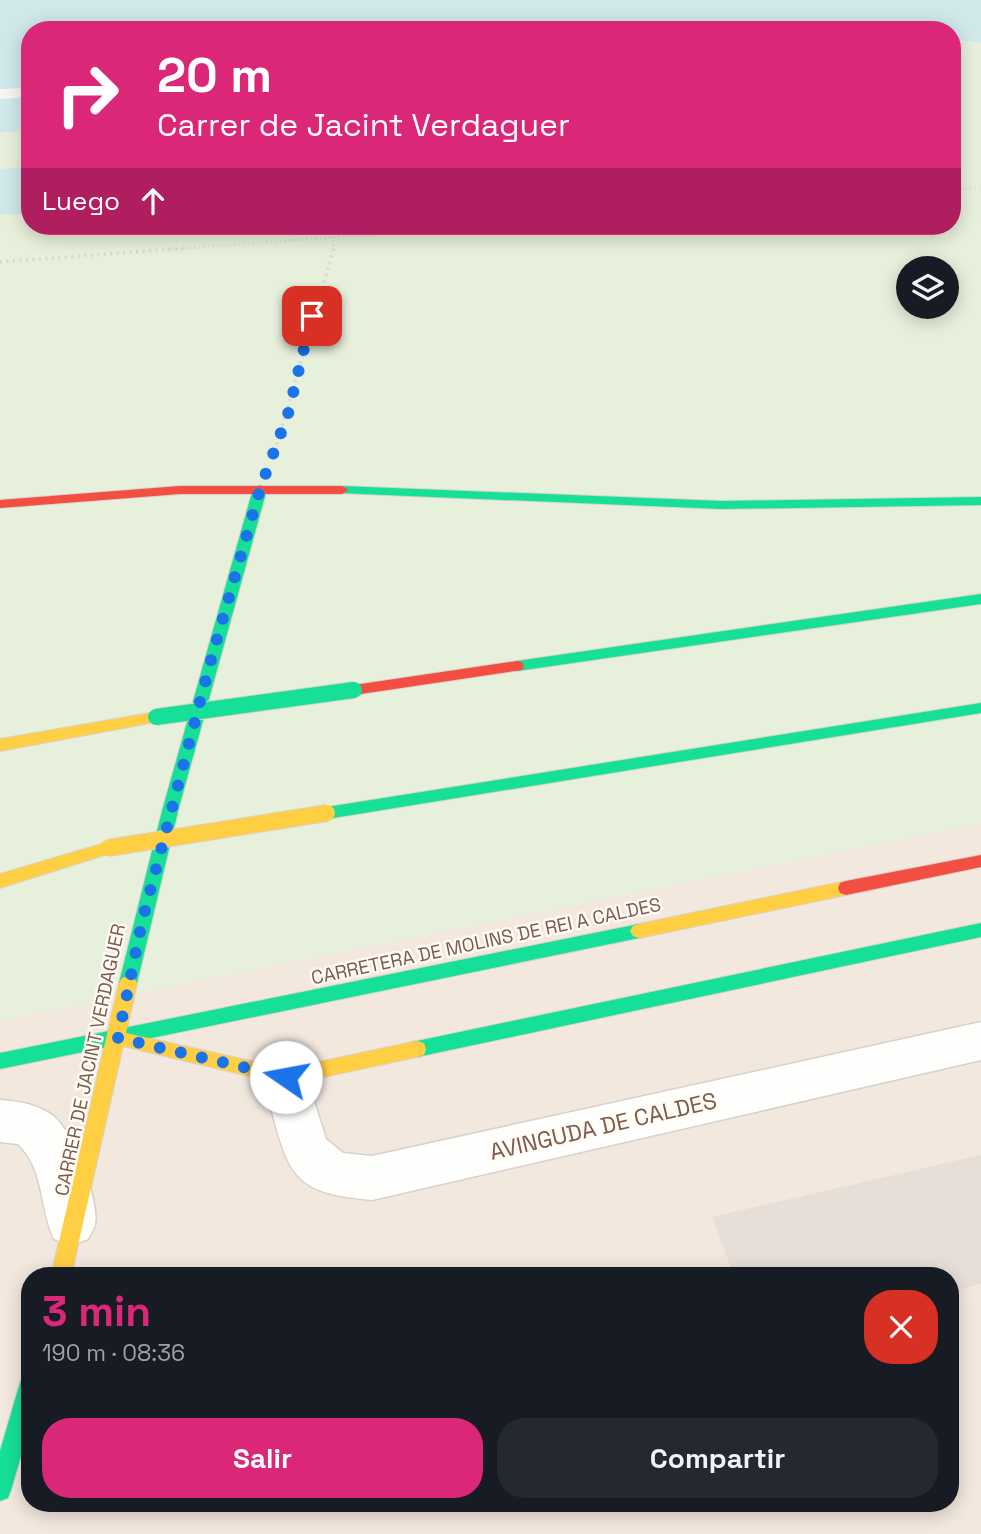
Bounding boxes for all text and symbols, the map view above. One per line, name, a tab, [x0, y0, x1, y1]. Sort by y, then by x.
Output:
text: 20 m	[157, 44, 272, 106]
icon: right	[42, 49, 133, 140]
text: Carrer de Jacint Verdaguer	[157, 105, 570, 145]
icon: ahead	[134, 182, 172, 220]
text: Luego	[42, 184, 120, 218]
map controls	[896, 256, 959, 319]
button: layers	[896, 256, 959, 319]
pin	[282, 286, 342, 346]
icon: arrive	[293, 297, 331, 335]
street label: CARRETERA DE MOLINS DE REI A CALDES	[309, 892, 663, 990]
street label: CARRER DE JACINT VERDAGUER	[49, 922, 131, 1198]
position arrow	[249, 1040, 323, 1114]
street label: AVINGUDA DE CALDES	[487, 1085, 719, 1167]
text: 3 min	[42, 1285, 151, 1338]
button: close	[864, 1290, 938, 1364]
text: 190 m · 08:36	[42, 1338, 185, 1368]
button: Salir	[42, 1418, 483, 1498]
button: Compartir	[497, 1418, 938, 1498]

